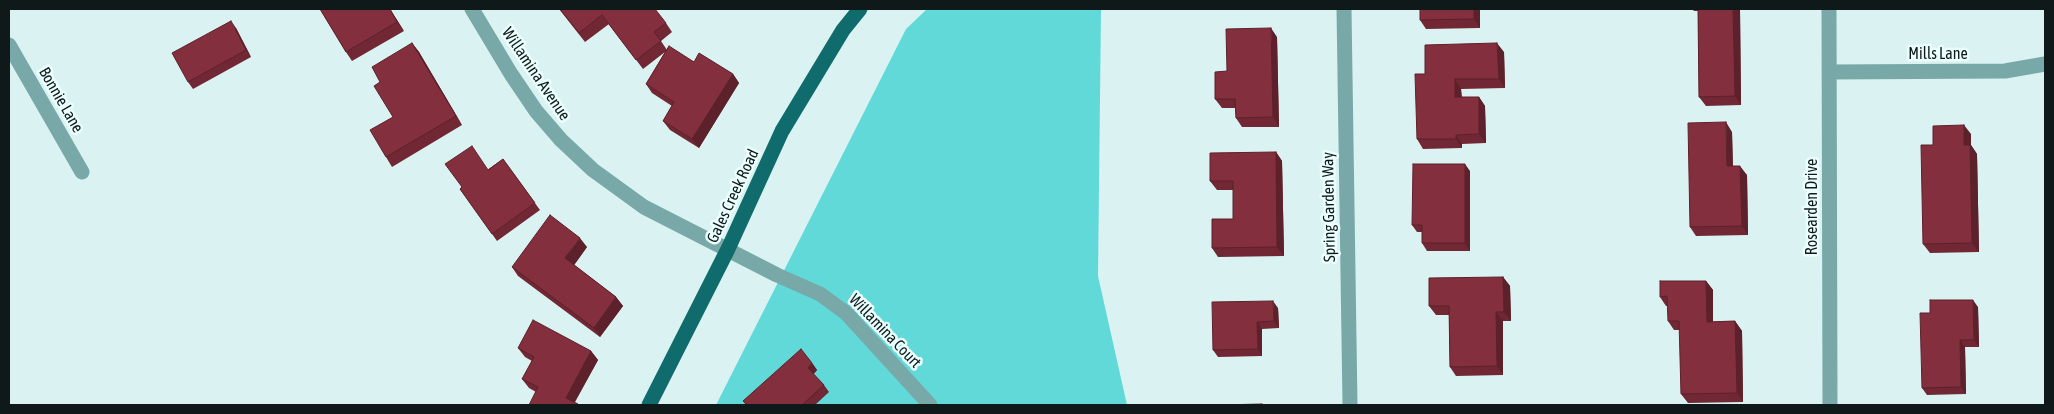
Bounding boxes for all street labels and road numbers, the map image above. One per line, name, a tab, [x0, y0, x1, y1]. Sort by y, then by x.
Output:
street label: Willamina Avenue	[498, 24, 574, 124]
street label: Mills Lane	[1908, 44, 1968, 64]
street label: Bonnie Lane	[35, 64, 87, 136]
street label: Gales Creek Road	[703, 146, 763, 246]
street label: Spring Garden Way	[1318, 152, 1340, 262]
street label: Rosearden Drive	[1802, 159, 1822, 255]
street label: Willamina Court	[845, 290, 925, 372]

